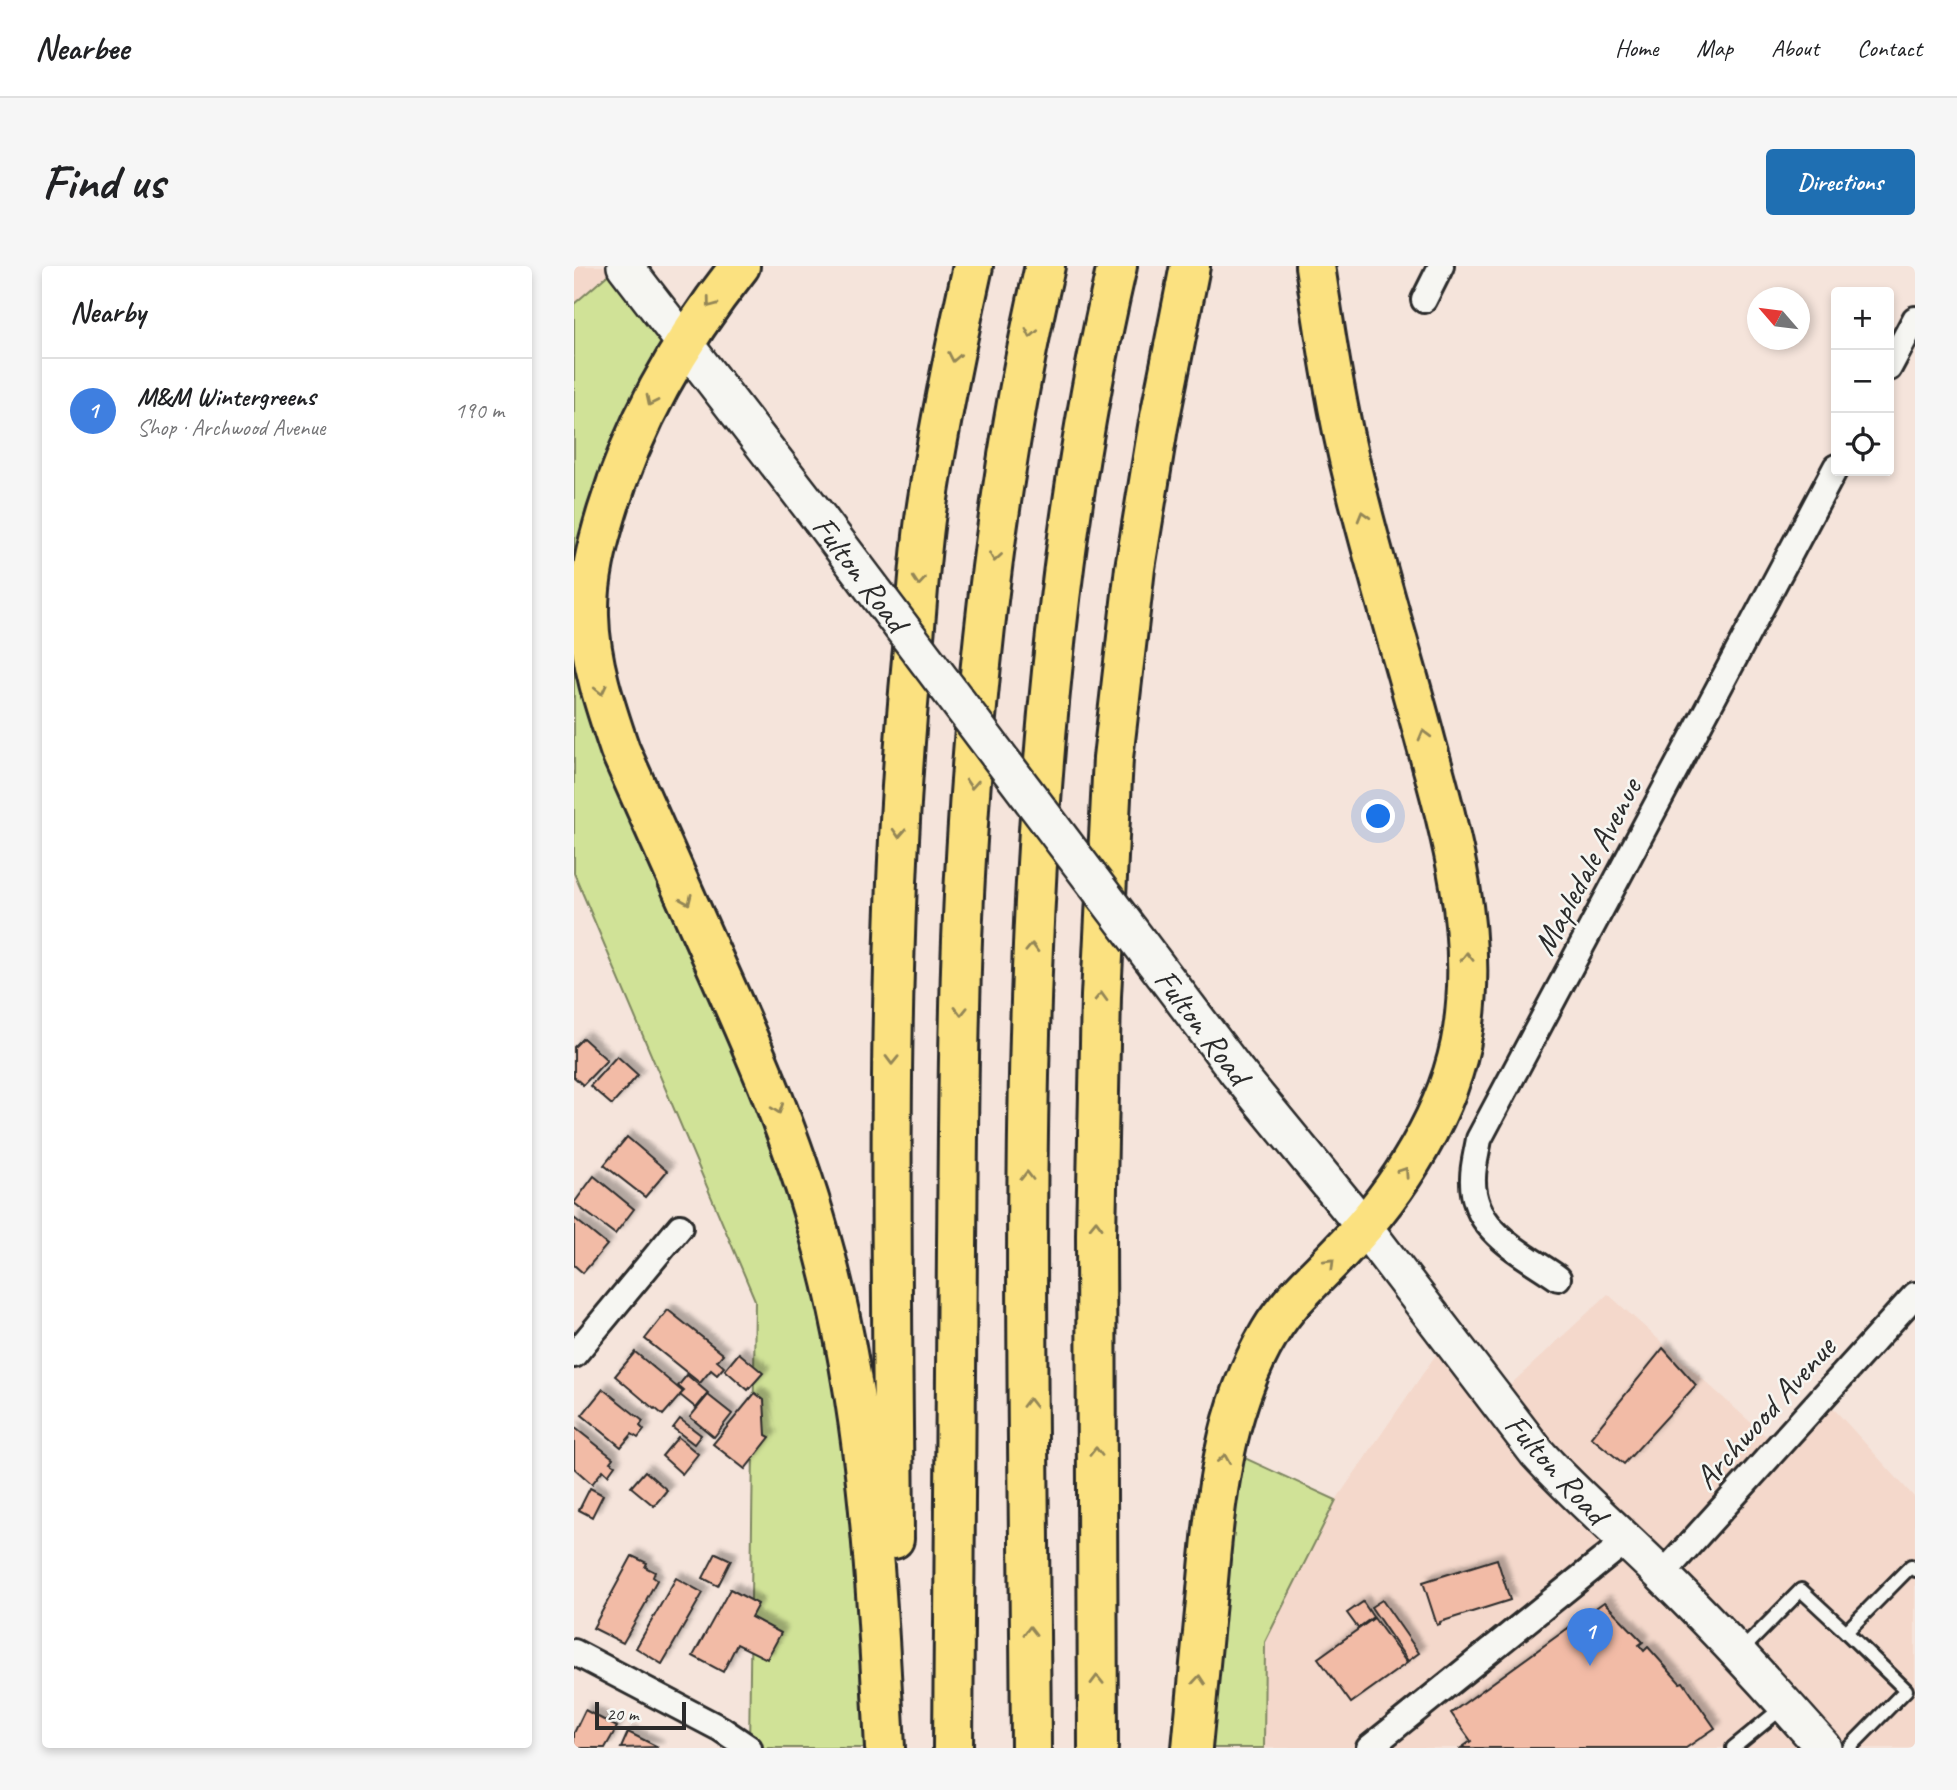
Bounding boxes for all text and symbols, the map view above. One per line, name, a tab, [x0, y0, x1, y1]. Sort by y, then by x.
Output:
text: Nearbee	[35, 27, 129, 69]
text: Home	[1615, 33, 1658, 63]
text: Map	[1696, 33, 1733, 63]
text: About	[1771, 33, 1819, 63]
text: Contact	[1857, 33, 1922, 63]
button: Directions	[1766, 149, 1915, 215]
text: Find us	[42, 151, 164, 213]
north arrow	[1747, 287, 1810, 350]
map controls	[1831, 287, 1894, 476]
button: +	[1831, 287, 1894, 350]
text: Nearby	[70, 293, 146, 331]
one-way arrow	[707, 295, 720, 308]
one-way arrow	[1025, 327, 1040, 339]
button: −	[1831, 350, 1894, 413]
one-way arrow	[947, 351, 962, 363]
text: M&M Wintergreens	[137, 380, 316, 413]
one-way arrow	[646, 394, 660, 406]
text: 1	[88, 396, 98, 425]
text: 190 m	[455, 396, 504, 425]
text: Shop · Archwood Avenue	[137, 413, 325, 442]
button: locate	[1831, 413, 1894, 476]
street label: Fulton Road	[803, 507, 921, 644]
one-way arrow	[1357, 510, 1372, 522]
one-way arrow	[987, 551, 1002, 563]
one-way arrow	[912, 576, 927, 587]
one-way arrow	[593, 684, 607, 696]
one-way arrow	[1418, 729, 1432, 741]
street label: Mapledale Avenue	[1523, 769, 1652, 962]
one-way arrow	[965, 778, 980, 789]
your location	[1361, 799, 1395, 833]
one-way arrow	[891, 827, 906, 838]
one-way arrow	[679, 893, 693, 905]
one-way arrow	[1024, 943, 1040, 953]
one-way arrow	[1459, 952, 1475, 962]
street label: Fulton Road	[1145, 960, 1263, 1097]
one-way arrow	[1094, 992, 1109, 1003]
one-way arrow	[953, 1006, 968, 1017]
one-way arrow	[884, 1055, 900, 1066]
one-way arrow	[770, 1102, 784, 1114]
one-way arrow	[1396, 1167, 1408, 1180]
one-way arrow	[1019, 1170, 1035, 1181]
one-way arrow	[1088, 1219, 1104, 1230]
one-way arrow	[1321, 1259, 1334, 1272]
street label: Archwood Avenue	[1685, 1326, 1846, 1498]
one-way arrow	[1021, 1398, 1037, 1408]
street label: Fulton Road	[1496, 1405, 1620, 1536]
one-way arrow	[1088, 1447, 1104, 1457]
one-way arrow	[1216, 1453, 1231, 1465]
pin: 1	[1567, 1608, 1613, 1666]
one-way arrow	[1022, 1625, 1038, 1636]
one-way arrow	[1089, 1674, 1105, 1685]
one-way arrow	[1191, 1674, 1206, 1685]
scale bar	[595, 1699, 686, 1731]
text: 20 m	[606, 1702, 638, 1726]

